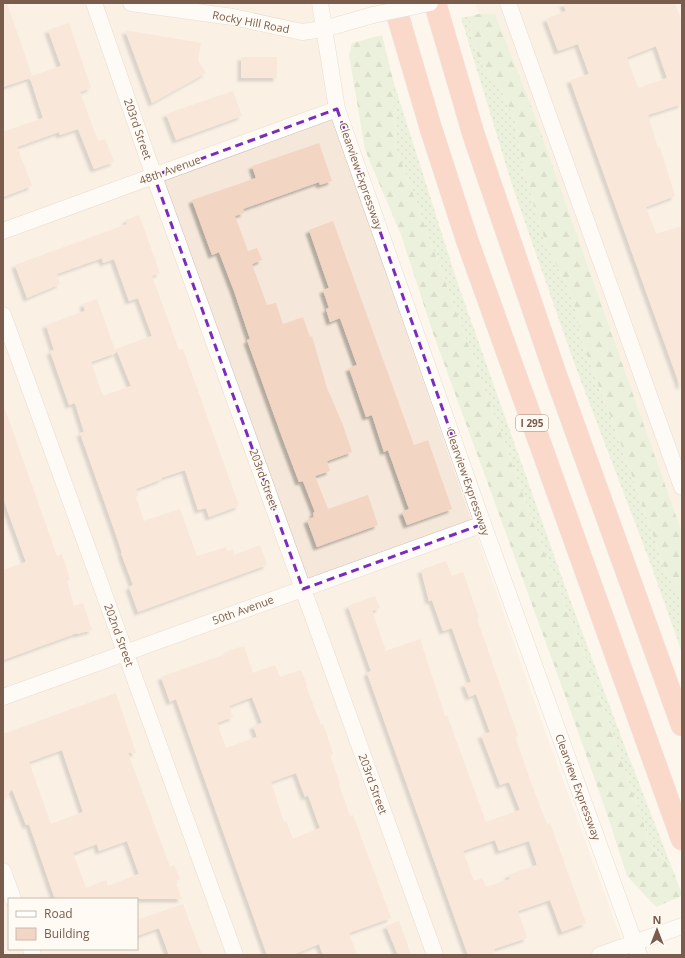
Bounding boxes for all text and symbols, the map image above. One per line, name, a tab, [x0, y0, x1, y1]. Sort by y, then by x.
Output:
street label: Rocky Hill Road	[211, 7, 291, 36]
street label: 203rd Street	[121, 96, 156, 161]
street label: Clearview Expressway	[336, 120, 387, 232]
street label: 48th Avenue	[137, 151, 203, 188]
road number: I 295	[516, 415, 548, 431]
street label: Clearview Expressway	[443, 426, 494, 538]
street label: 203rd Street	[247, 446, 282, 511]
street label: 50th Avenue	[210, 591, 276, 628]
street label: 202nd Street	[101, 601, 138, 668]
street label: Clearview Expressway	[552, 732, 605, 843]
street label: 203rd Street	[356, 751, 391, 816]
legend	[8, 898, 138, 950]
text: Road	[44, 905, 73, 922]
north arrow	[637, 910, 677, 950]
text: N	[653, 912, 661, 927]
text: Building	[44, 925, 90, 942]

